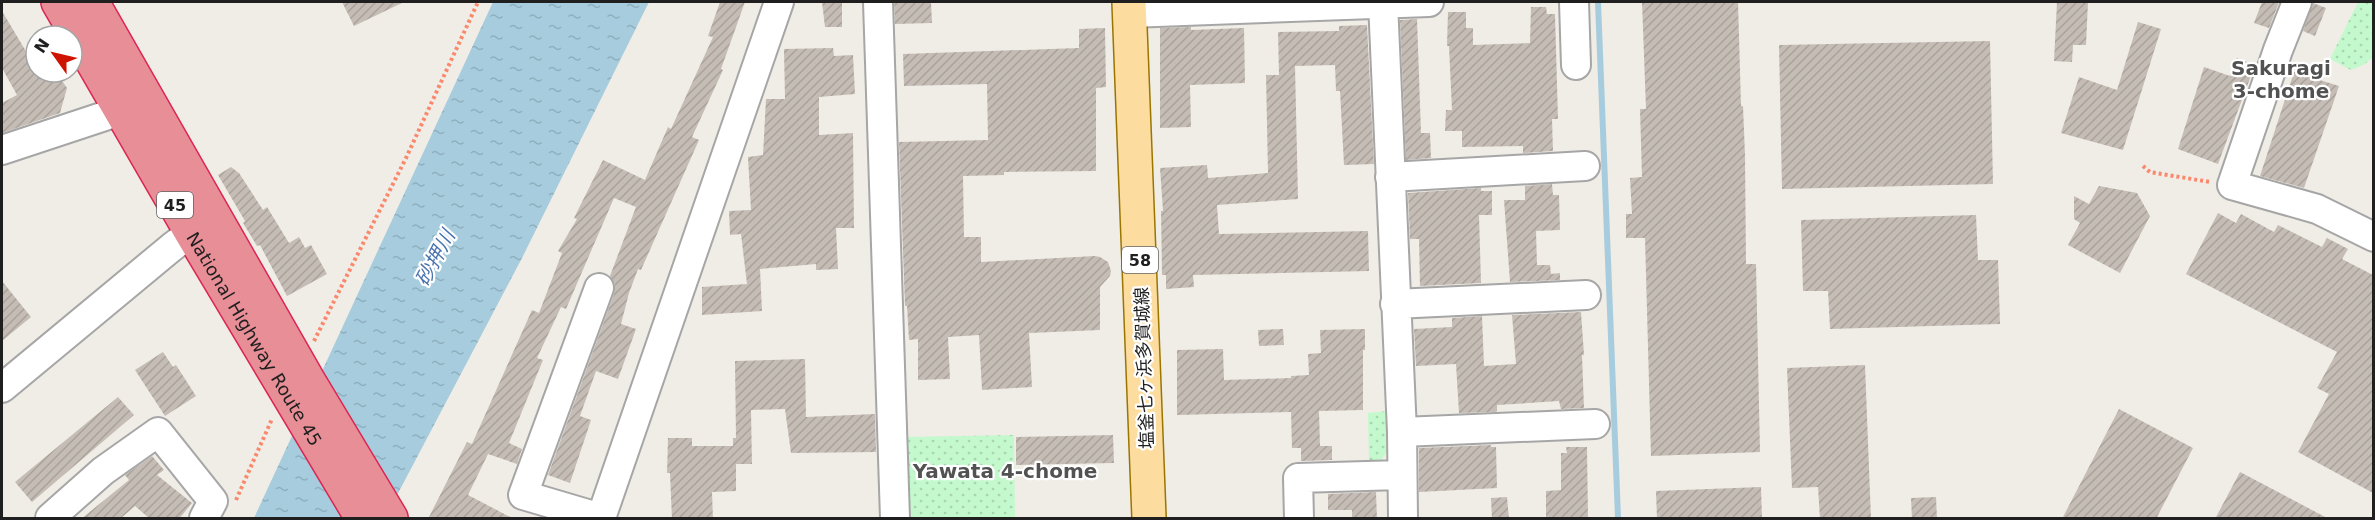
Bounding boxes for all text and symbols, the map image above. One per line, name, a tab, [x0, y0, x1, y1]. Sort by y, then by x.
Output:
north arrow	[24, 24, 84, 84]
text: N	[30, 35, 54, 57]
district label: Sakuragi 3-chome	[2231, 56, 2331, 103]
road number: 45	[157, 192, 193, 218]
water label: 砂押川	[410, 224, 461, 290]
street label: National Highway Route 45	[183, 228, 327, 449]
road number: 58	[1122, 247, 1158, 273]
street label: 塩釜七ヶ浜多賀城線	[1131, 287, 1157, 449]
district label: Yawata 4-chome	[912, 459, 1097, 483]

